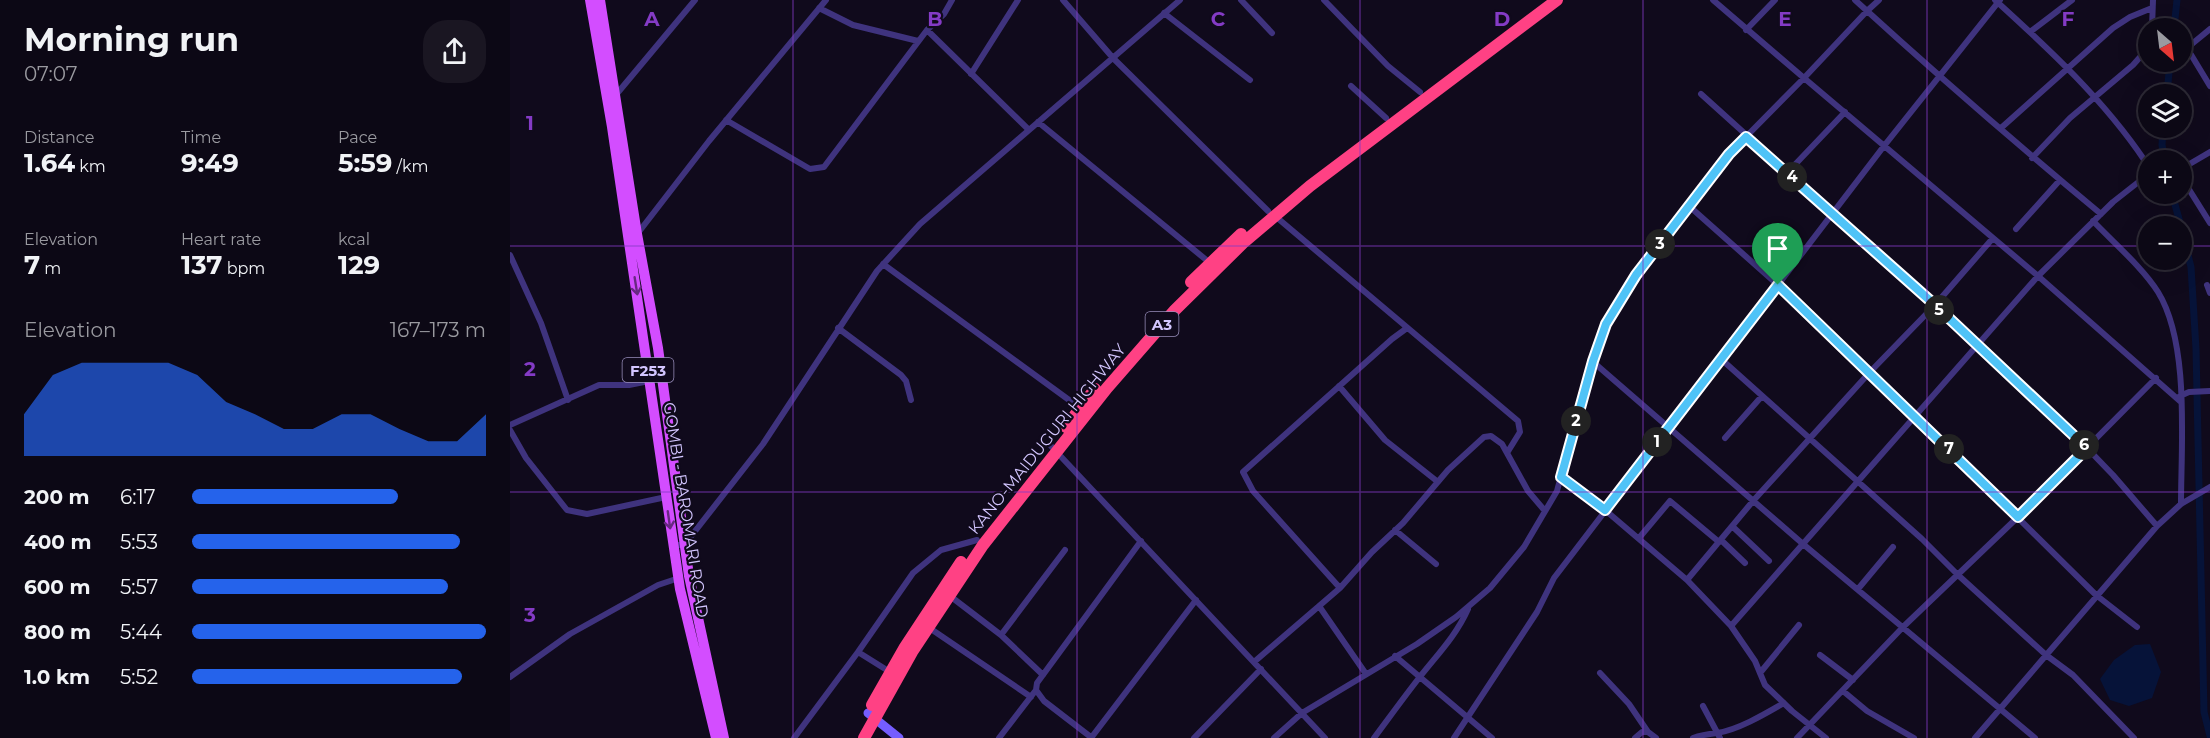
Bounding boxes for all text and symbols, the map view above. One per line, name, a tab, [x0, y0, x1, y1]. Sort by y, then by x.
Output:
text: A	[643, 7, 660, 31]
text: B	[927, 7, 943, 31]
text: C	[1211, 7, 1226, 31]
text: D	[1494, 7, 1510, 31]
text: E	[1778, 7, 1792, 31]
text: F	[2062, 7, 2075, 31]
north arrow	[2138, 18, 2192, 72]
map controls	[2138, 18, 2192, 270]
text: Morning run	[24, 19, 239, 59]
button: share	[423, 20, 486, 83]
text: 07:07	[24, 62, 78, 86]
button: layers	[2138, 84, 2192, 138]
text: 1	[526, 111, 534, 135]
text: Distance	[24, 128, 94, 147]
text: Time	[181, 128, 221, 147]
text: Pace	[338, 128, 377, 147]
text: 1.64	[24, 147, 75, 179]
text: 9:49	[181, 147, 239, 179]
text: 5:59	[338, 147, 392, 179]
button: +	[2138, 150, 2192, 204]
text: km	[75, 157, 106, 176]
text: /km	[392, 157, 428, 176]
pin: 4	[1777, 162, 1807, 192]
text: 4	[1786, 167, 1798, 186]
button: −	[2138, 216, 2192, 270]
pin	[1752, 223, 1803, 285]
pin: 3	[1645, 229, 1675, 259]
text: Elevation	[24, 230, 98, 249]
text: Heart rate	[181, 230, 261, 249]
text: kcal	[338, 230, 370, 249]
icon: arrive	[1761, 232, 1794, 265]
text: 3	[1655, 234, 1665, 253]
text: 7	[24, 249, 40, 281]
text: 137	[181, 249, 222, 281]
text: 129	[338, 249, 380, 281]
text: m	[40, 259, 61, 278]
text: bpm	[222, 259, 265, 278]
one-way arrow	[630, 275, 641, 295]
pin: 5	[1924, 295, 1954, 325]
text: 5	[1934, 300, 1944, 319]
road number: A3	[1146, 312, 1178, 336]
text: Elevation	[24, 318, 116, 342]
text: 167–173 m	[390, 318, 486, 342]
street label: KANO-MAIDUGURI HIGHWAY	[964, 339, 1130, 538]
text: 2	[524, 357, 536, 381]
road number: F253	[622, 358, 674, 382]
street label: GOMBI - BAROMARI ROAD	[660, 401, 712, 619]
pin: 2	[1561, 406, 1591, 436]
text: 2	[1571, 411, 1581, 430]
pin: 1	[1642, 427, 1672, 457]
pin: 6	[2069, 430, 2099, 460]
text: 1	[1654, 432, 1660, 451]
pin: 7	[1934, 434, 1964, 464]
text: 6	[2079, 435, 2089, 454]
text: 7	[1944, 439, 1954, 458]
text: 200 m	[24, 485, 90, 509]
text: 6:17	[120, 485, 155, 509]
one-way arrow	[664, 510, 675, 530]
text: 400 m	[24, 530, 92, 554]
text: 5:53	[120, 530, 158, 554]
text: 600 m	[24, 575, 91, 599]
text: 5:57	[120, 575, 158, 599]
text: 3	[523, 603, 536, 627]
text: 800 m	[24, 620, 91, 644]
text: 5:44	[120, 620, 162, 644]
text: 1.0 km	[24, 665, 90, 689]
text: 5:52	[120, 665, 158, 689]

